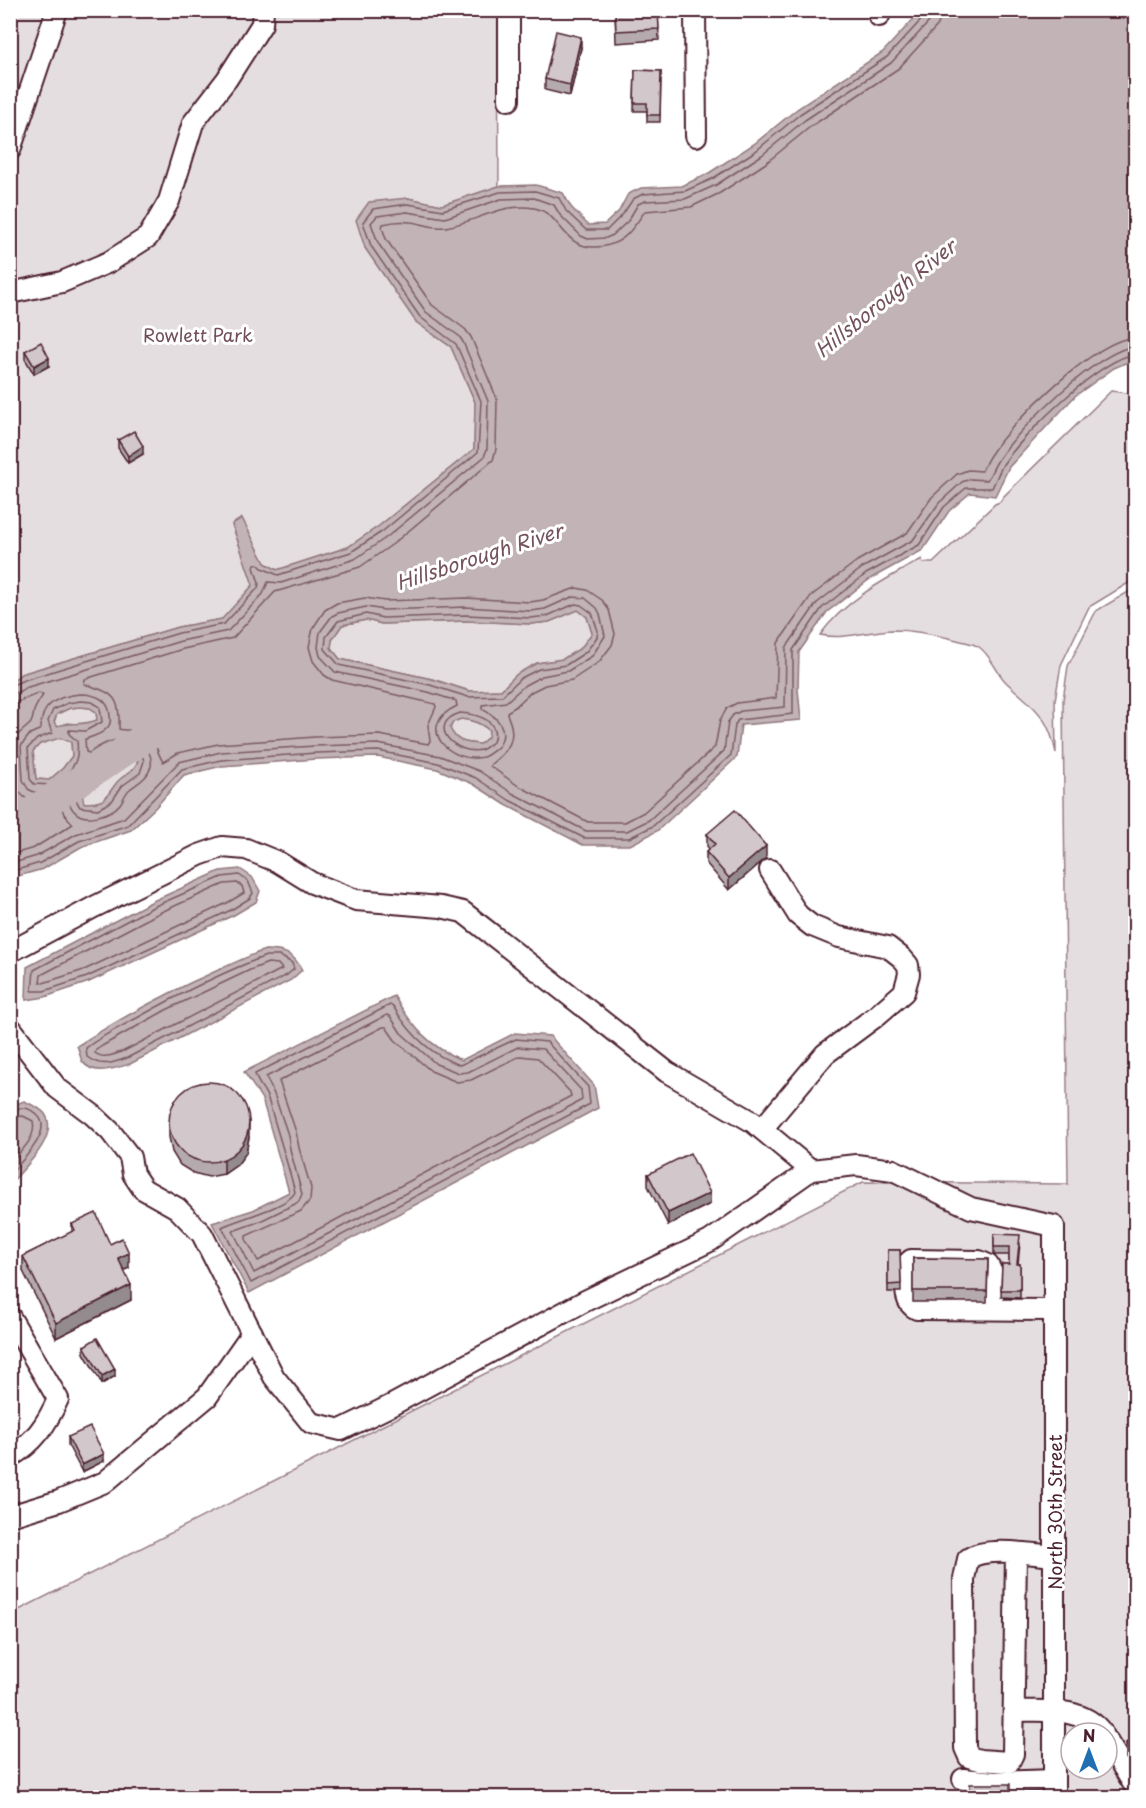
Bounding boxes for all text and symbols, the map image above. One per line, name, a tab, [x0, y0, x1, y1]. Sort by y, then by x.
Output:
water label: Hillsborough River	[808, 230, 964, 364]
park label: Rowlett Park	[143, 321, 253, 348]
water label: Hillsborough River	[392, 514, 569, 597]
street label: North 30th Street	[1041, 1434, 1068, 1590]
north arrow	[1059, 1721, 1119, 1781]
text: N	[1083, 1723, 1095, 1747]

